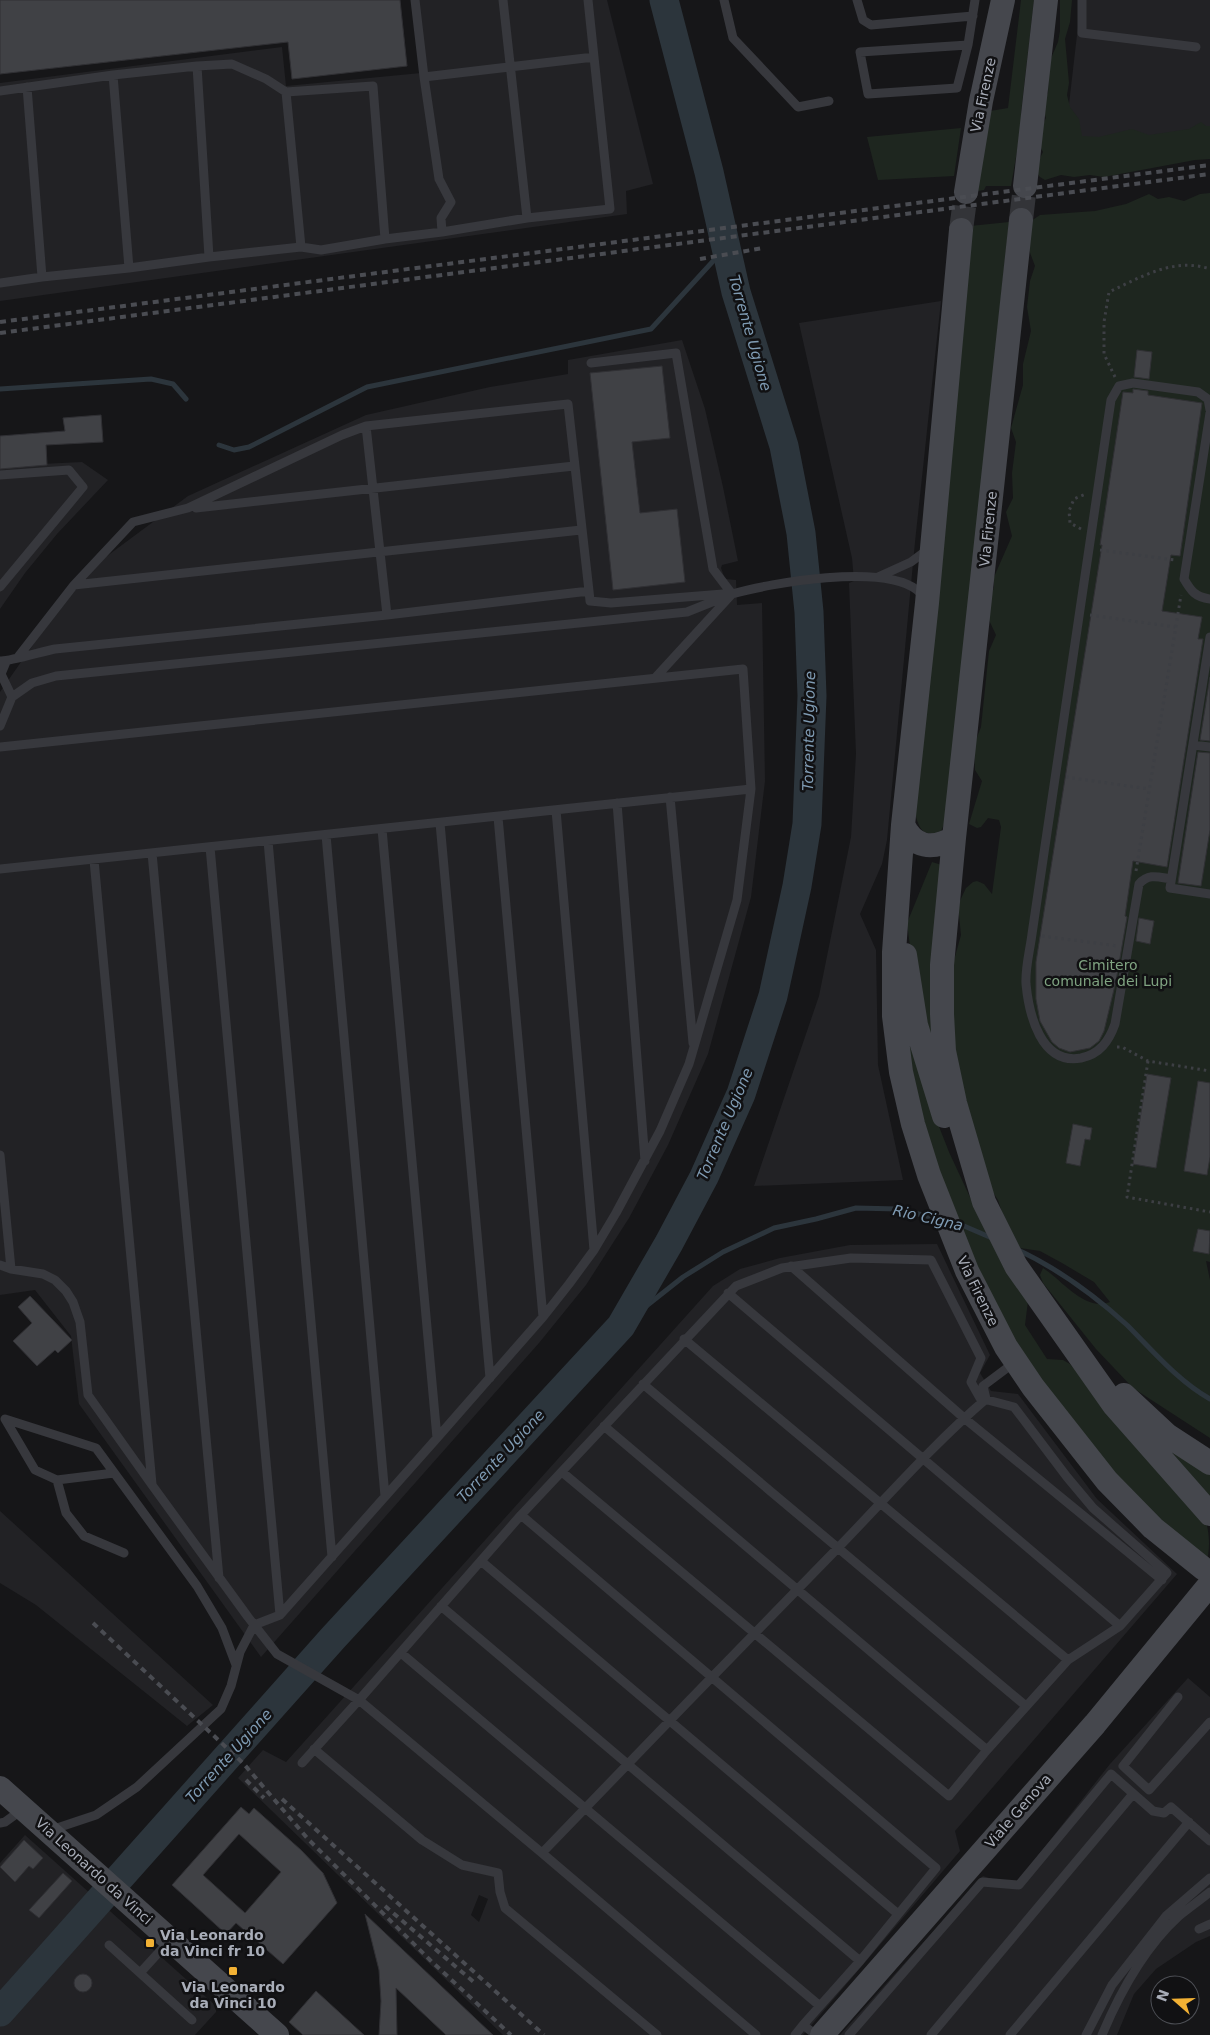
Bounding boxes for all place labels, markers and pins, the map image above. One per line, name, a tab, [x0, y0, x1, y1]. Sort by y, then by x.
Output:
place label: Via Leonardo da Vinci fr 10	[160, 1927, 265, 1959]
marker: Via Leonardo da Vinci fr 10	[144, 1937, 156, 1949]
marker: Via Leonardo da Vinci 10	[227, 1965, 239, 1977]
place label: Via Leonardo da Vinci 10	[181, 1979, 285, 2011]

